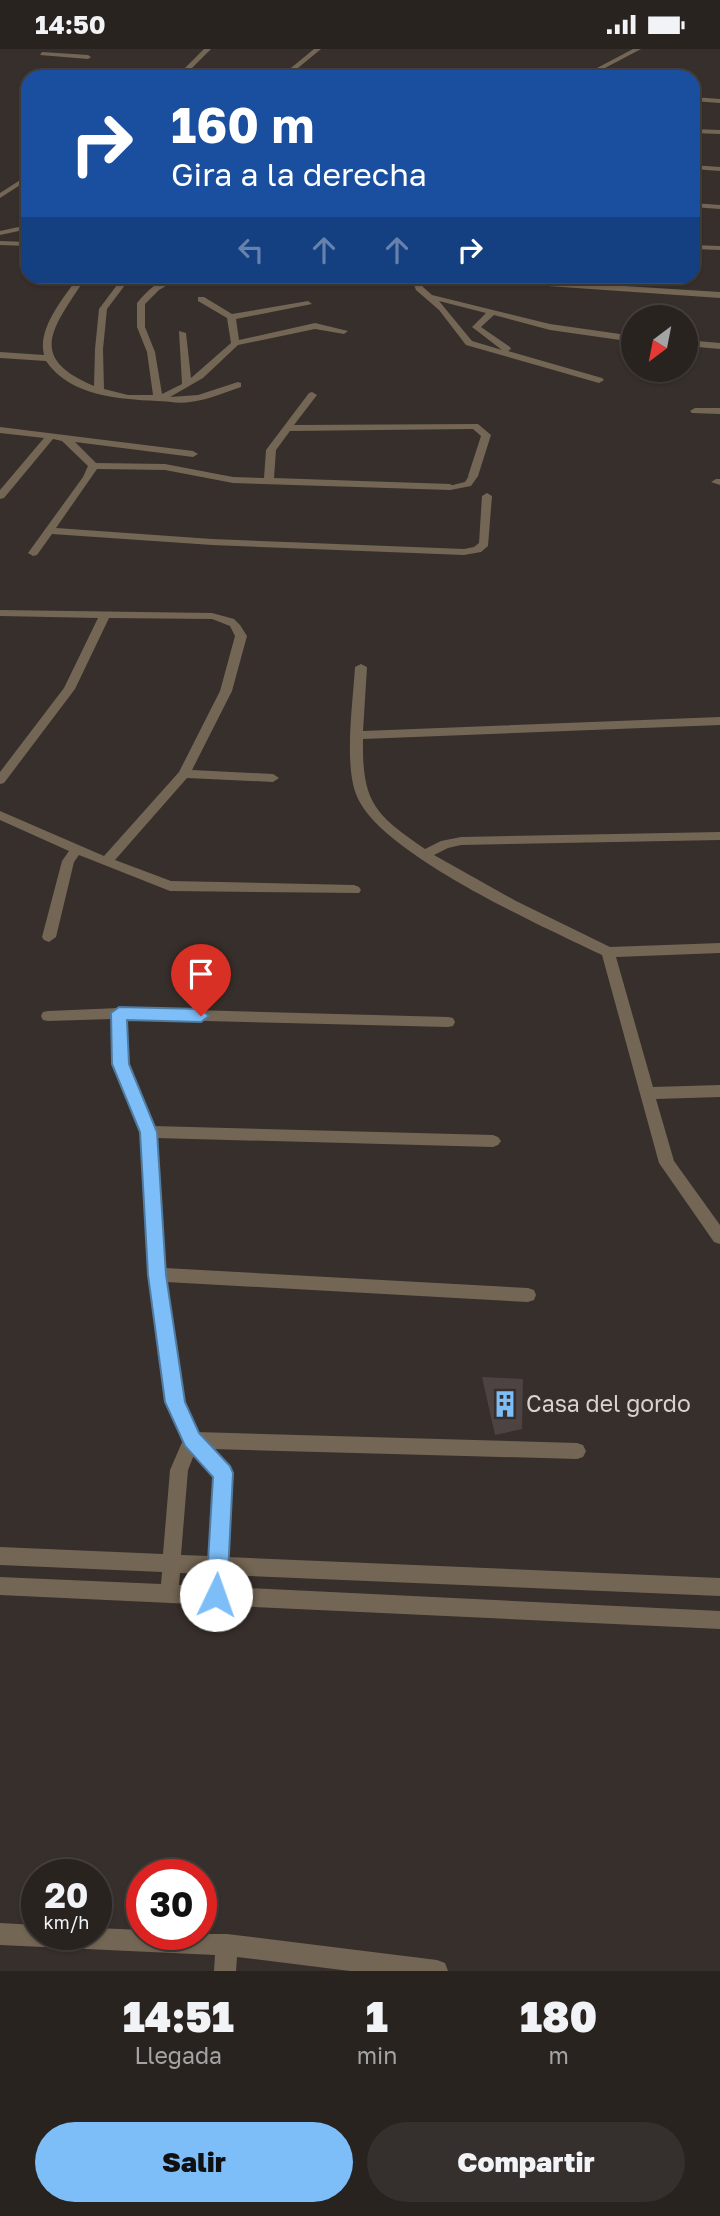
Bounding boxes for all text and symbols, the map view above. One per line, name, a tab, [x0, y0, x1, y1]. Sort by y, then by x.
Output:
text: 14:50	[35, 9, 106, 40]
text: 160 m	[171, 95, 314, 154]
icon: right	[56, 98, 147, 189]
text: Gira a la derecha	[171, 155, 427, 193]
icon: left	[232, 231, 270, 269]
icon: ahead	[305, 231, 343, 269]
icon: ahead	[378, 231, 416, 269]
icon: right	[451, 231, 489, 269]
north arrow	[621, 305, 698, 381]
map controls	[621, 305, 698, 382]
pin	[171, 944, 231, 1016]
icon: arrive	[182, 955, 220, 993]
building icon: Casa del gordo	[490, 1389, 520, 1419]
place label: Casa del gordo	[526, 1389, 691, 1417]
position arrow	[179, 1558, 253, 1632]
speed limit sign: 30	[126, 1859, 217, 1950]
text: 20	[44, 1874, 89, 1916]
text: km/h	[44, 1911, 89, 1933]
text: 14:51	[123, 1991, 234, 2041]
text: 1	[366, 1991, 388, 2041]
text: 180	[520, 1991, 597, 2041]
text: Llegada	[134, 2041, 222, 2069]
text: min	[357, 2041, 397, 2069]
text: m	[548, 2041, 569, 2069]
button: Salir	[35, 2122, 353, 2202]
button: Compartir	[367, 2122, 685, 2202]

